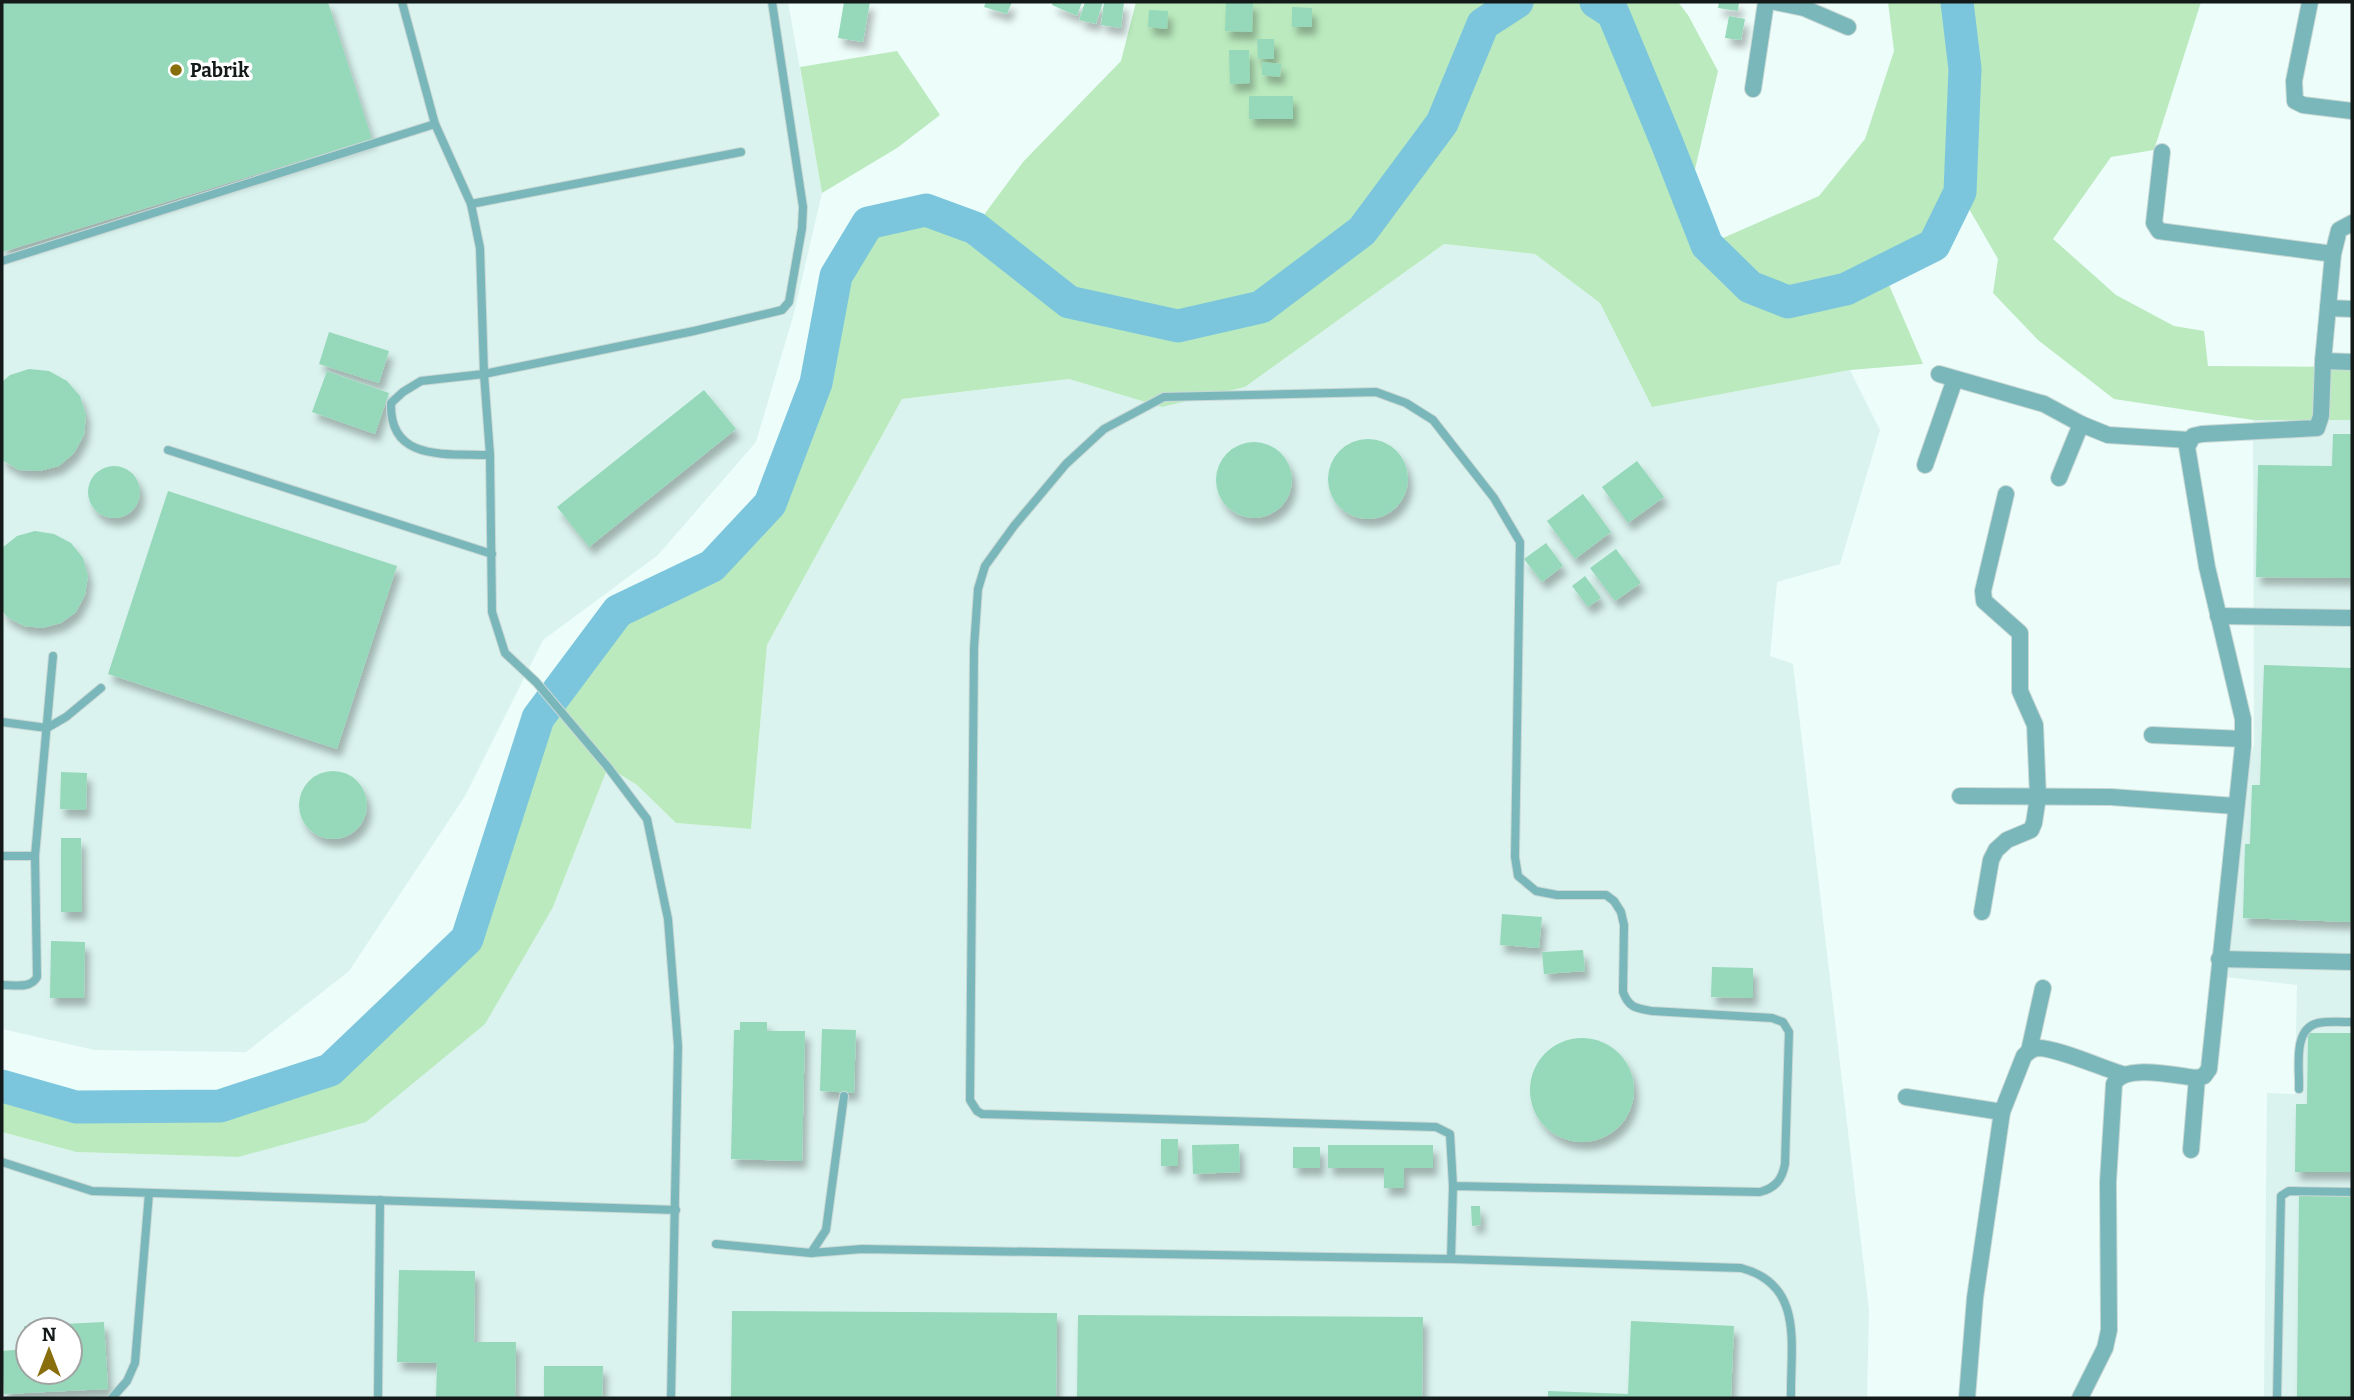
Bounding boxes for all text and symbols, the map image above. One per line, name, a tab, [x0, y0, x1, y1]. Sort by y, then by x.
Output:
place label: Pabrik	[190, 59, 250, 82]
marker: Pabrik	[168, 62, 184, 78]
north arrow	[14, 1316, 84, 1386]
text: N	[42, 1323, 57, 1346]

